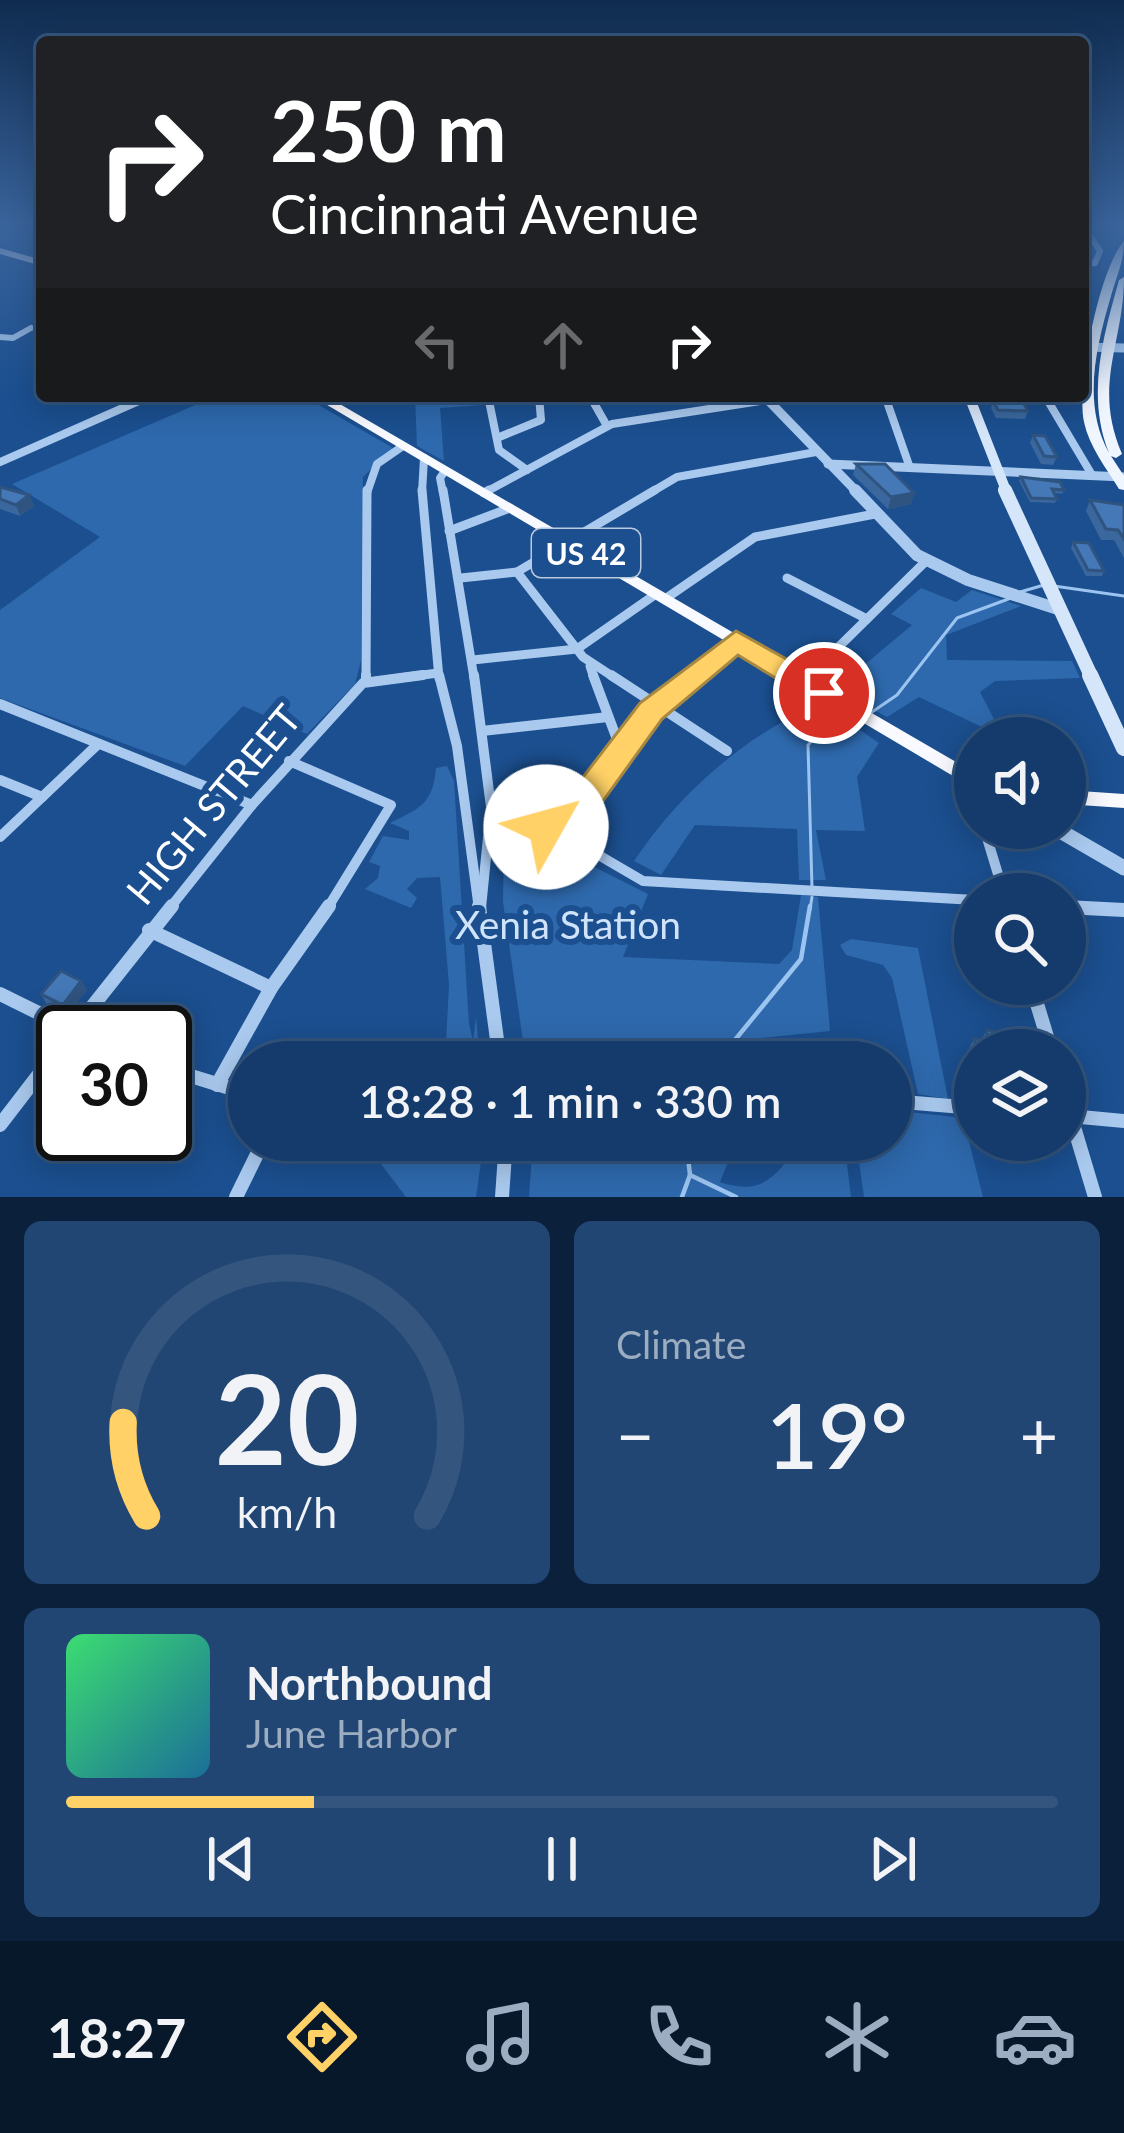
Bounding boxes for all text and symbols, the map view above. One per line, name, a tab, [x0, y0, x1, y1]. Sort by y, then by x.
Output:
text: 250 m	[270, 79, 507, 180]
icon: right	[72, 84, 228, 240]
text: Cincinnati Avenue	[270, 181, 699, 246]
icon: left	[404, 312, 470, 378]
icon: ahead	[530, 312, 596, 378]
icon: right	[656, 312, 722, 378]
road number: US 42	[532, 529, 640, 577]
pin	[773, 642, 875, 744]
icon: arrive	[791, 660, 857, 726]
street label: HIGH STREET	[116, 695, 310, 913]
map controls	[954, 717, 1086, 1161]
button: sound	[954, 717, 1086, 849]
position arrow	[483, 764, 609, 890]
button: search	[954, 873, 1086, 1005]
park label: Xenia Station	[455, 901, 681, 947]
speed limit sign: 30	[36, 1005, 192, 1161]
button: layers	[954, 1029, 1086, 1161]
text: 18:28 · 1 min · 330 m	[359, 1074, 781, 1128]
text: Climate	[616, 1321, 746, 1367]
text: 20	[215, 1342, 359, 1492]
text: 19°	[766, 1380, 908, 1488]
text: −	[616, 1395, 654, 1474]
text: +	[1020, 1395, 1058, 1474]
text: km/h	[237, 1485, 337, 1536]
text: Northbound	[246, 1656, 492, 1710]
text: June Harbor	[246, 1710, 457, 1756]
icon: previous	[198, 1826, 264, 1892]
icon: pause	[529, 1826, 595, 1892]
icon: next	[860, 1826, 926, 1892]
icon: directions	[280, 1995, 364, 2079]
icon: music	[459, 1995, 543, 2079]
icon: phone	[637, 1995, 721, 2079]
icon: climate	[815, 1995, 899, 2079]
icon: car	[993, 1995, 1077, 2079]
text: 18:27	[47, 2005, 186, 2070]

